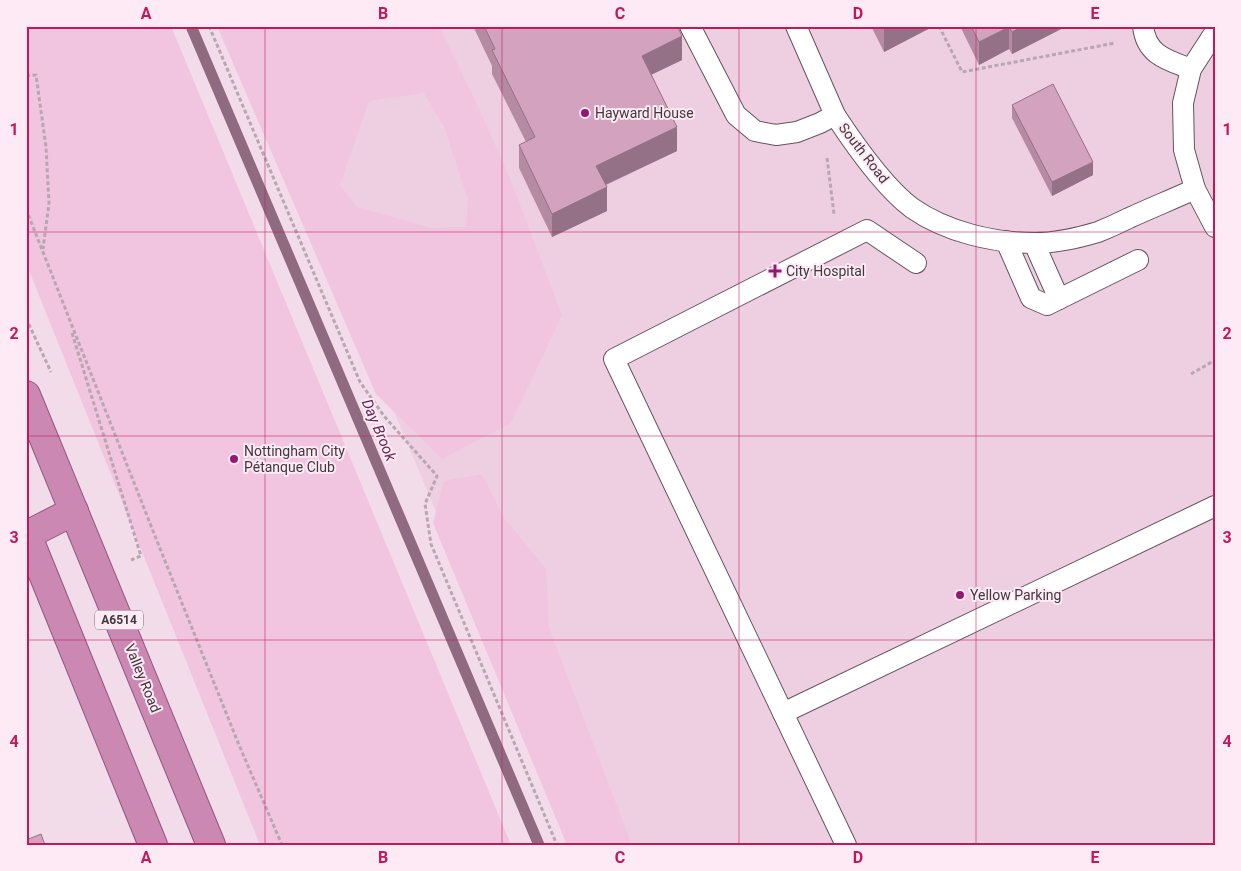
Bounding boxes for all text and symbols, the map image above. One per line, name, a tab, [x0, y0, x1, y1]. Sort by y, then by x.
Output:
text: A	[141, 4, 152, 23]
text: B	[378, 4, 388, 23]
text: C	[615, 4, 625, 23]
text: D	[853, 4, 863, 23]
text: E	[1091, 4, 1100, 23]
place label: Hayward House	[595, 105, 694, 121]
marker: Hayward House	[579, 107, 591, 119]
text: 1	[9, 120, 19, 139]
street label: South Road	[836, 120, 892, 186]
text: 1	[1222, 120, 1232, 139]
place label: City Hospital	[786, 263, 865, 279]
marker: City Hospital	[768, 264, 782, 278]
text: 2	[9, 324, 19, 343]
text: 2	[1222, 324, 1232, 343]
water label: Day Brook	[358, 396, 400, 464]
place label: Nottingham City Pétanque Club	[244, 443, 345, 475]
marker: Nottingham City Pétanque Club	[228, 453, 240, 465]
text: 3	[9, 528, 19, 547]
text: 3	[1222, 528, 1232, 547]
place label: Yellow Parking	[970, 587, 1061, 603]
marker: Yellow Parking	[954, 589, 966, 601]
road number: A6514	[95, 610, 143, 630]
street label: Valley Road	[122, 641, 164, 715]
text: 4	[9, 732, 19, 751]
text: 4	[1222, 732, 1232, 751]
text: A	[141, 848, 152, 867]
text: B	[378, 848, 388, 867]
text: C	[615, 848, 625, 867]
text: D	[853, 848, 863, 867]
text: E	[1091, 848, 1100, 867]

